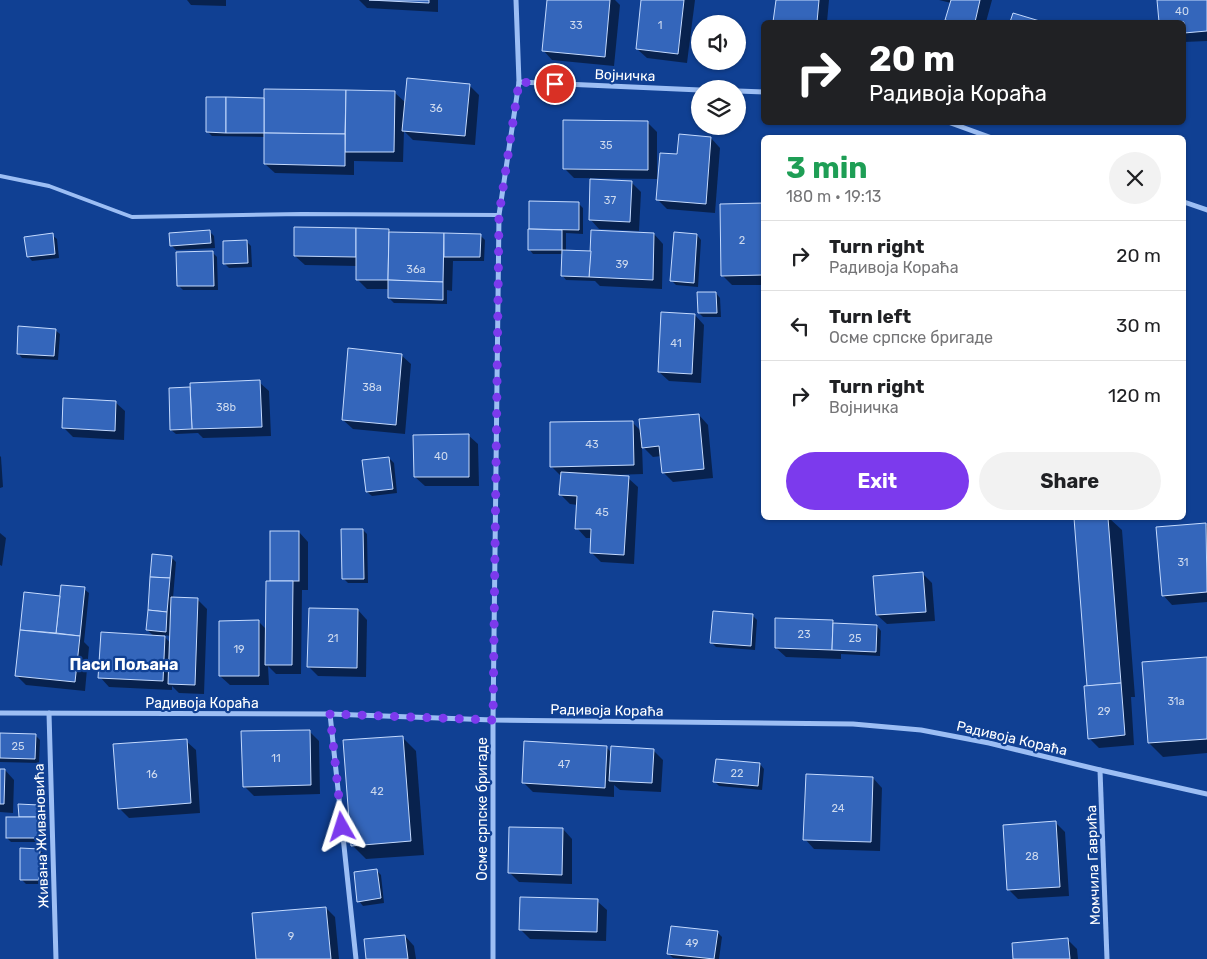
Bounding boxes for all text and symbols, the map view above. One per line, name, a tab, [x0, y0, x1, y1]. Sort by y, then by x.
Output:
house number: 40	[1175, 5, 1189, 18]
map controls	[691, 15, 746, 135]
button: sound	[691, 15, 746, 70]
house number: 33	[569, 19, 583, 32]
house number: 1	[658, 19, 662, 32]
text: 20 m	[869, 38, 955, 80]
icon: right	[786, 40, 851, 105]
pin	[534, 63, 576, 105]
street label: Војничка	[594, 66, 656, 85]
icon: arrive	[541, 70, 569, 98]
button: layers	[691, 80, 746, 135]
text: Радивоја Кораћа	[869, 80, 1047, 107]
house number: 36	[429, 102, 443, 115]
house number: 35	[599, 139, 613, 152]
text: 3 min	[786, 150, 868, 186]
button: close	[1109, 152, 1161, 204]
text: 180 m · 19:13	[786, 187, 881, 206]
house number: 37	[604, 194, 616, 207]
house number: 2	[739, 234, 745, 247]
text: Turn right	[829, 235, 924, 258]
icon: right	[786, 242, 814, 270]
text: 20 m	[1116, 244, 1161, 267]
house number: 39	[615, 258, 629, 271]
text: Радивоја Кораћа	[829, 258, 958, 277]
house number: 36a	[406, 263, 426, 276]
text: Turn left	[829, 305, 911, 328]
icon: left	[786, 312, 814, 340]
text: 30 m	[1116, 314, 1161, 337]
text: Осме српске бригаде	[829, 328, 993, 347]
house number: 41	[670, 337, 682, 350]
text: Turn right	[829, 375, 924, 398]
house number: 38a	[362, 381, 382, 394]
icon: right	[786, 382, 814, 410]
text: 120 m	[1108, 384, 1161, 407]
text: Војничка	[829, 398, 899, 417]
house number: 38b	[216, 401, 236, 414]
house number: 43	[585, 438, 599, 451]
house number: 40	[434, 450, 448, 463]
button: Exit	[786, 452, 969, 510]
button: Share	[979, 452, 1161, 510]
house number: 45	[595, 506, 609, 519]
house number: 31	[1177, 556, 1189, 569]
house number: 23	[797, 628, 811, 641]
house number: 21	[327, 632, 339, 645]
house number: 25	[849, 632, 862, 645]
house number: 19	[233, 643, 245, 656]
district label: Паси Пољана	[70, 655, 178, 674]
street label: Радивоја Кораћа	[145, 695, 259, 712]
house number: 31a	[1167, 695, 1185, 708]
street label: Радивоја Кораћа	[550, 701, 664, 720]
house number: 29	[1098, 705, 1110, 718]
street label: Радивоја Кораћа	[955, 717, 1069, 760]
street label: Осме српске бригаде	[474, 737, 491, 881]
house number: 25	[12, 740, 25, 753]
house number: 11	[271, 752, 281, 765]
house number: 47	[558, 758, 570, 771]
street label: Живана Живановића	[30, 763, 53, 909]
house number: 22	[731, 767, 743, 780]
house number: 16	[146, 768, 158, 781]
house number: 42	[370, 785, 384, 798]
position arrow	[315, 800, 367, 852]
house number: 24	[831, 802, 845, 815]
street label: Момчила Гаврића	[1083, 805, 1104, 925]
house number: 28	[1025, 850, 1039, 863]
house number: 9	[288, 930, 294, 943]
house number: 49	[685, 937, 699, 950]

